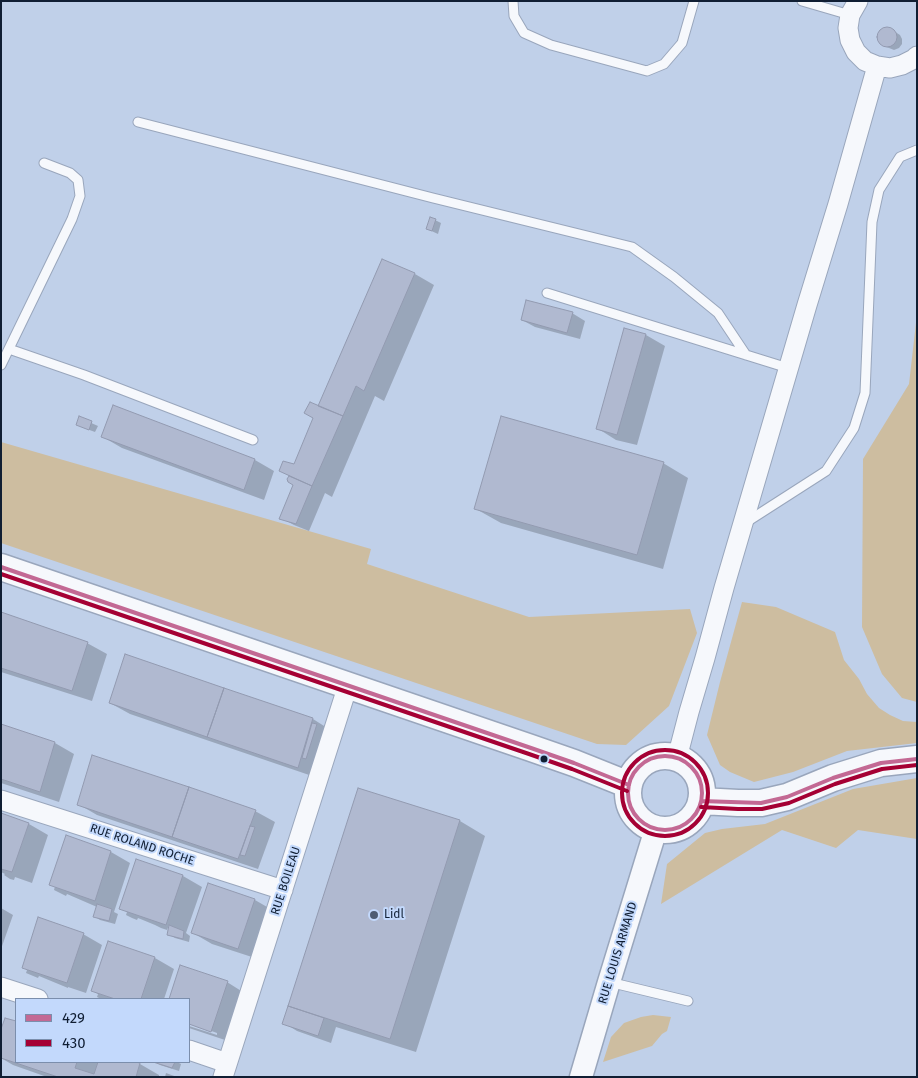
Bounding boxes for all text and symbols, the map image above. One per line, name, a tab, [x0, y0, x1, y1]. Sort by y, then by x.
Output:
unlabelled marker	[539, 754, 549, 764]
street label: RUE ROLAND ROCHE	[88, 821, 196, 869]
street label: RUE BOILEAU	[268, 845, 304, 917]
street label: RUE LOUIS ARMAND	[596, 900, 640, 1006]
place label: Lidl	[384, 908, 404, 922]
marker: Lidl	[368, 909, 380, 921]
legend	[15, 998, 190, 1063]
text: 429	[62, 1009, 85, 1027]
text: 430	[62, 1034, 86, 1052]

